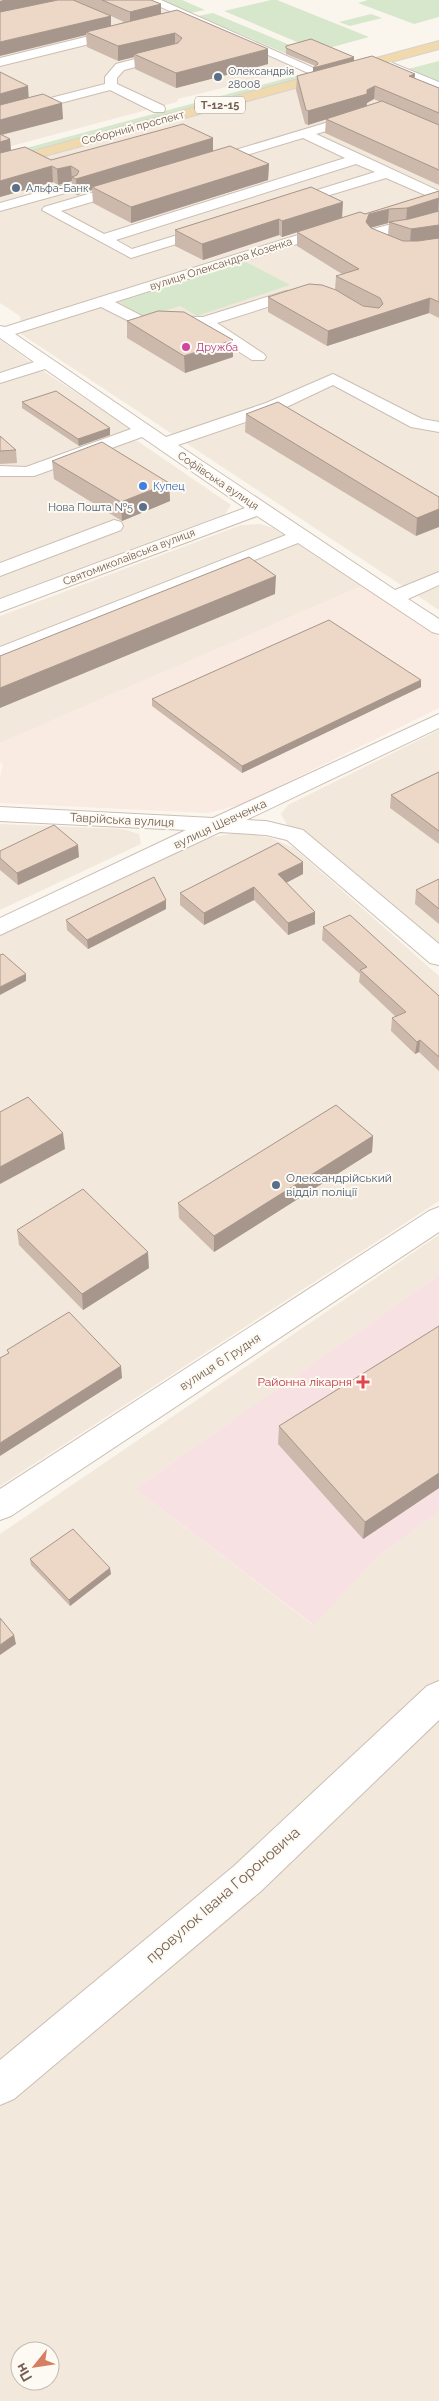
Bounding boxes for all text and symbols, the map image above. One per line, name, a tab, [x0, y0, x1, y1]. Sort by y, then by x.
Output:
place label: Олександрія 28008	[228, 65, 294, 91]
marker: Олександрія 28008	[212, 71, 224, 83]
road number: Т-12-15	[195, 96, 245, 114]
street label: Соборний проспект	[80, 108, 186, 148]
marker: Альфа-Банк	[10, 182, 22, 194]
place label: Альфа-Банк	[26, 182, 89, 195]
street label: вулиця Олександра Козенка	[148, 235, 294, 293]
marker: Дружба	[180, 341, 192, 353]
place label: Дружба	[196, 341, 238, 354]
street label: Софіївська вулиця	[175, 449, 261, 513]
marker: Купец	[137, 480, 149, 492]
place label: Купец	[153, 480, 185, 493]
place label: Нова Пошта №5	[48, 501, 133, 514]
marker: Нова Пошта №5	[137, 501, 149, 513]
street label: Святомиколаївська вулиця	[61, 526, 197, 588]
street label: вулиця Шевченка	[171, 796, 269, 852]
street label: Таврійська вулиця	[69, 810, 175, 830]
place label: Олександрійський відділ поліції	[286, 1171, 392, 1199]
marker: Олександрійський відділ поліції	[270, 1179, 282, 1191]
street label: вулиця 6 Грудня	[177, 1331, 263, 1393]
place label: Районна лікарня	[257, 1375, 352, 1389]
marker: Районна лікарня	[356, 1375, 370, 1389]
street label: провулок Івана Гороновича	[142, 1823, 304, 1967]
north arrow	[10, 2341, 60, 2391]
text: Пн	[12, 2360, 35, 2385]

